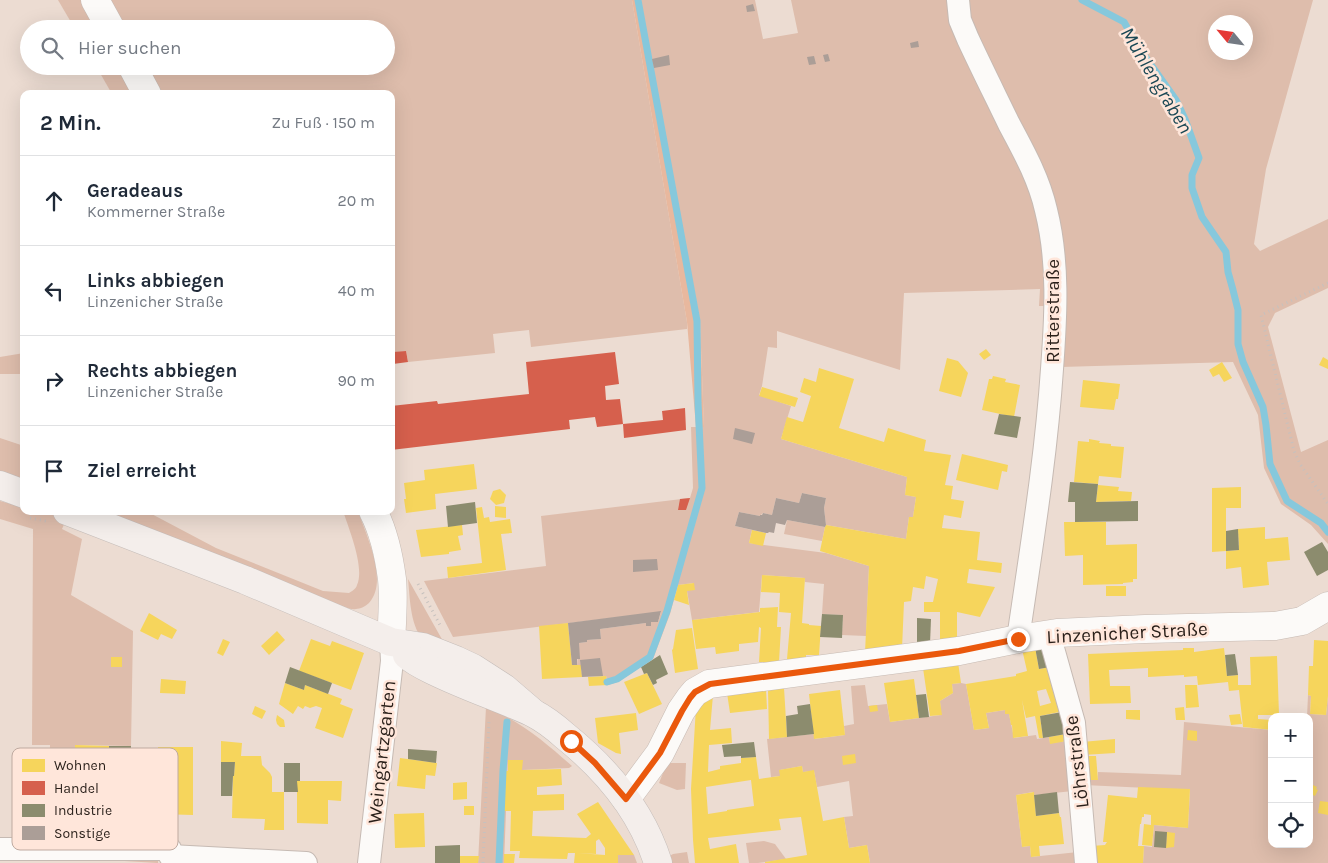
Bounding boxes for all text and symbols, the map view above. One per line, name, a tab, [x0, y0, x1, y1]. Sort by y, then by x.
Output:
north arrow	[1208, 15, 1253, 60]
search box	[20, 20, 395, 75]
water label: Mühlengraben	[1116, 23, 1197, 138]
icon: search	[38, 34, 66, 62]
text: Hier suchen	[78, 37, 181, 59]
text: 2 Min.	[40, 111, 101, 135]
text: Zu Fuß · 150 m	[272, 113, 375, 132]
text: Geradeaus	[87, 180, 183, 202]
icon: ahead	[40, 187, 68, 215]
text: 20 m	[337, 191, 375, 210]
text: Kommerner Straße	[87, 202, 225, 221]
street label: Ritterstraße	[1042, 259, 1064, 363]
text: Links abbiegen	[87, 270, 224, 292]
icon: left	[40, 277, 68, 305]
text: 40 m	[338, 281, 375, 300]
text: Linzenicher Straße	[87, 292, 223, 311]
text: Rechts abbiegen	[87, 360, 237, 382]
icon: right	[40, 367, 68, 395]
text: 90 m	[337, 371, 375, 390]
text: Linzenicher Straße	[87, 382, 223, 401]
icon: arrive	[40, 457, 68, 485]
text: Ziel erreicht	[87, 460, 197, 482]
street label: Linzenicher Straße	[1046, 618, 1208, 648]
route end	[1007, 628, 1030, 651]
street label: Weingartzgarten	[364, 679, 400, 825]
map controls	[1268, 713, 1313, 848]
button: +	[1268, 713, 1313, 758]
street label: Löhrstraße	[1060, 714, 1094, 810]
route start	[560, 730, 583, 753]
legend	[12, 748, 178, 850]
text: Wohnen	[54, 757, 106, 774]
button: −	[1268, 758, 1313, 803]
text: Handel	[54, 780, 99, 797]
text: Industrie	[54, 802, 112, 819]
button: locate	[1268, 803, 1313, 848]
text: Sonstige	[54, 825, 110, 842]

